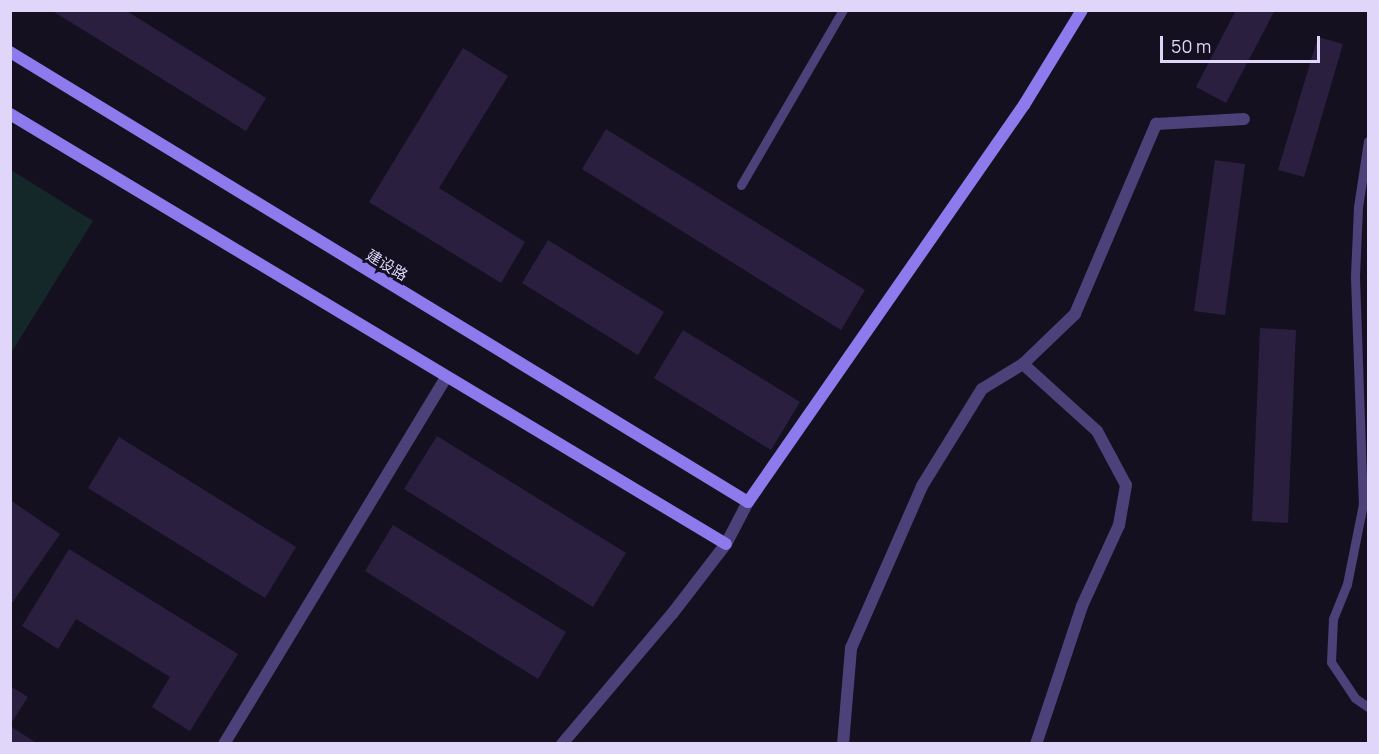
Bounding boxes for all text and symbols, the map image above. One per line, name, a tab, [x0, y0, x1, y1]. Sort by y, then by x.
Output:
scale bar	[1163, 24, 1324, 62]
text: 50 m	[1171, 34, 1211, 58]
street label: 建设路	[363, 246, 411, 284]

